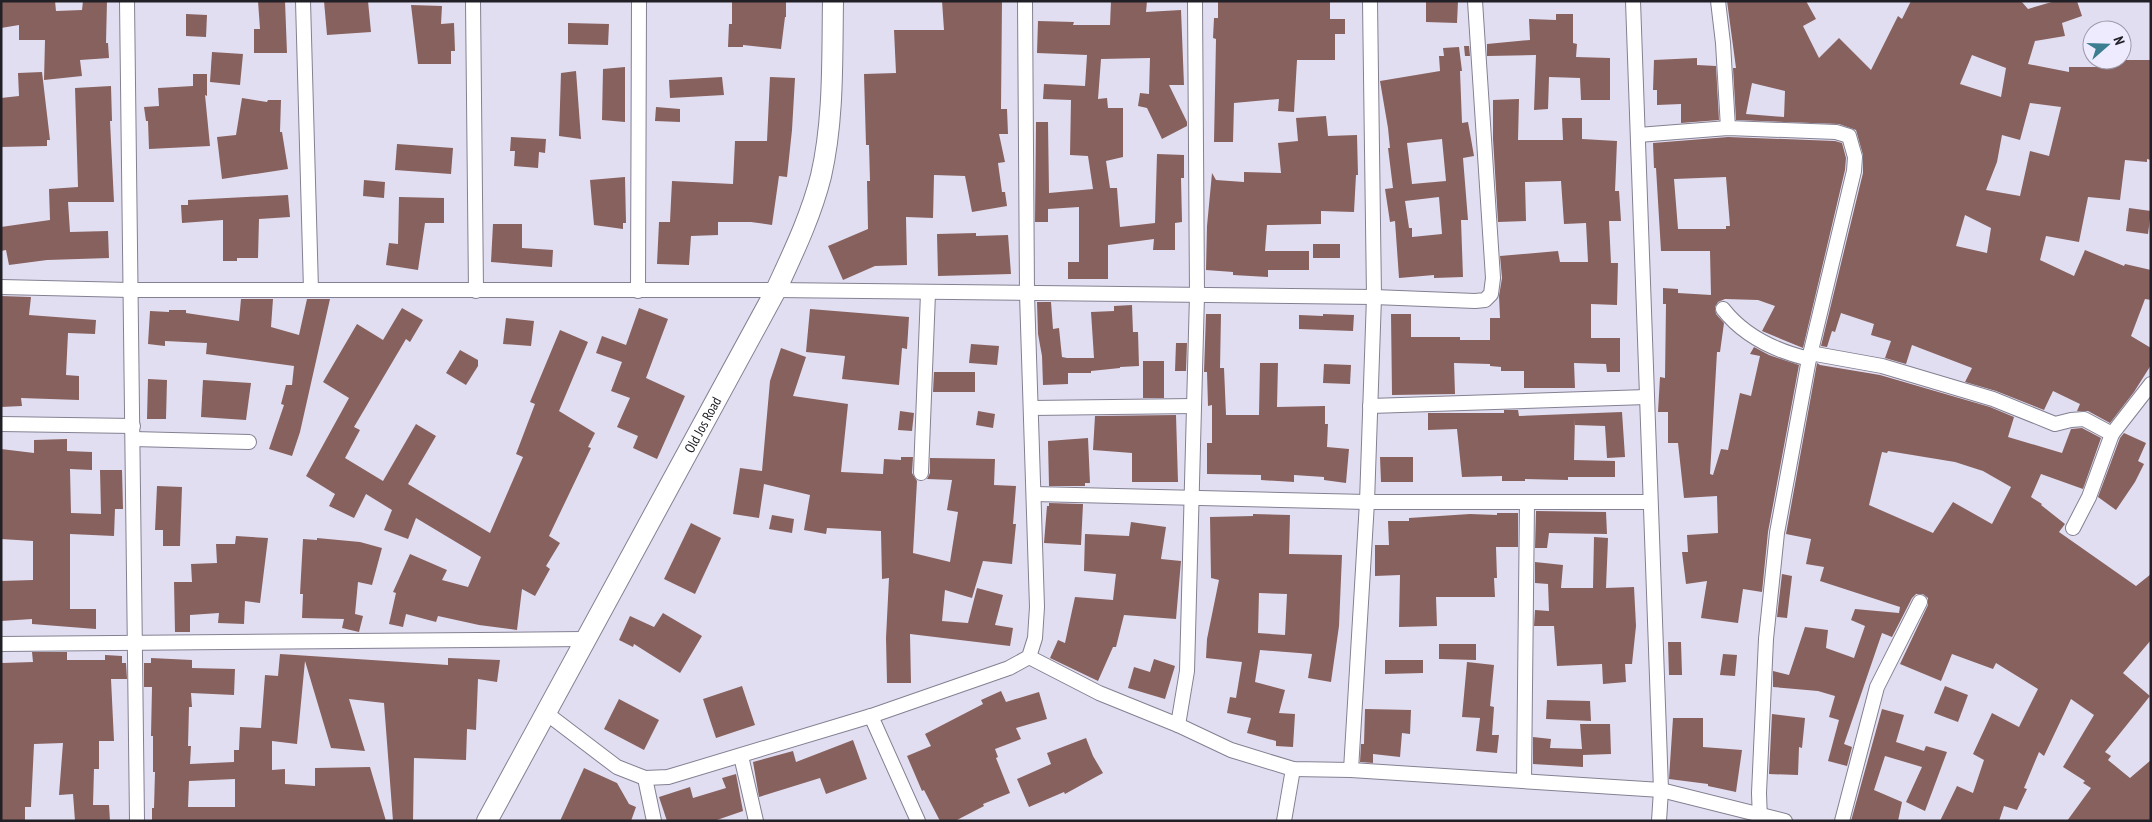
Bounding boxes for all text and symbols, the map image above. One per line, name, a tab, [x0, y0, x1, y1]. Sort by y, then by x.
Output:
north arrow	[2082, 20, 2132, 70]
text: N	[2109, 34, 2129, 47]
street label: Old Jos Road	[680, 394, 725, 456]

